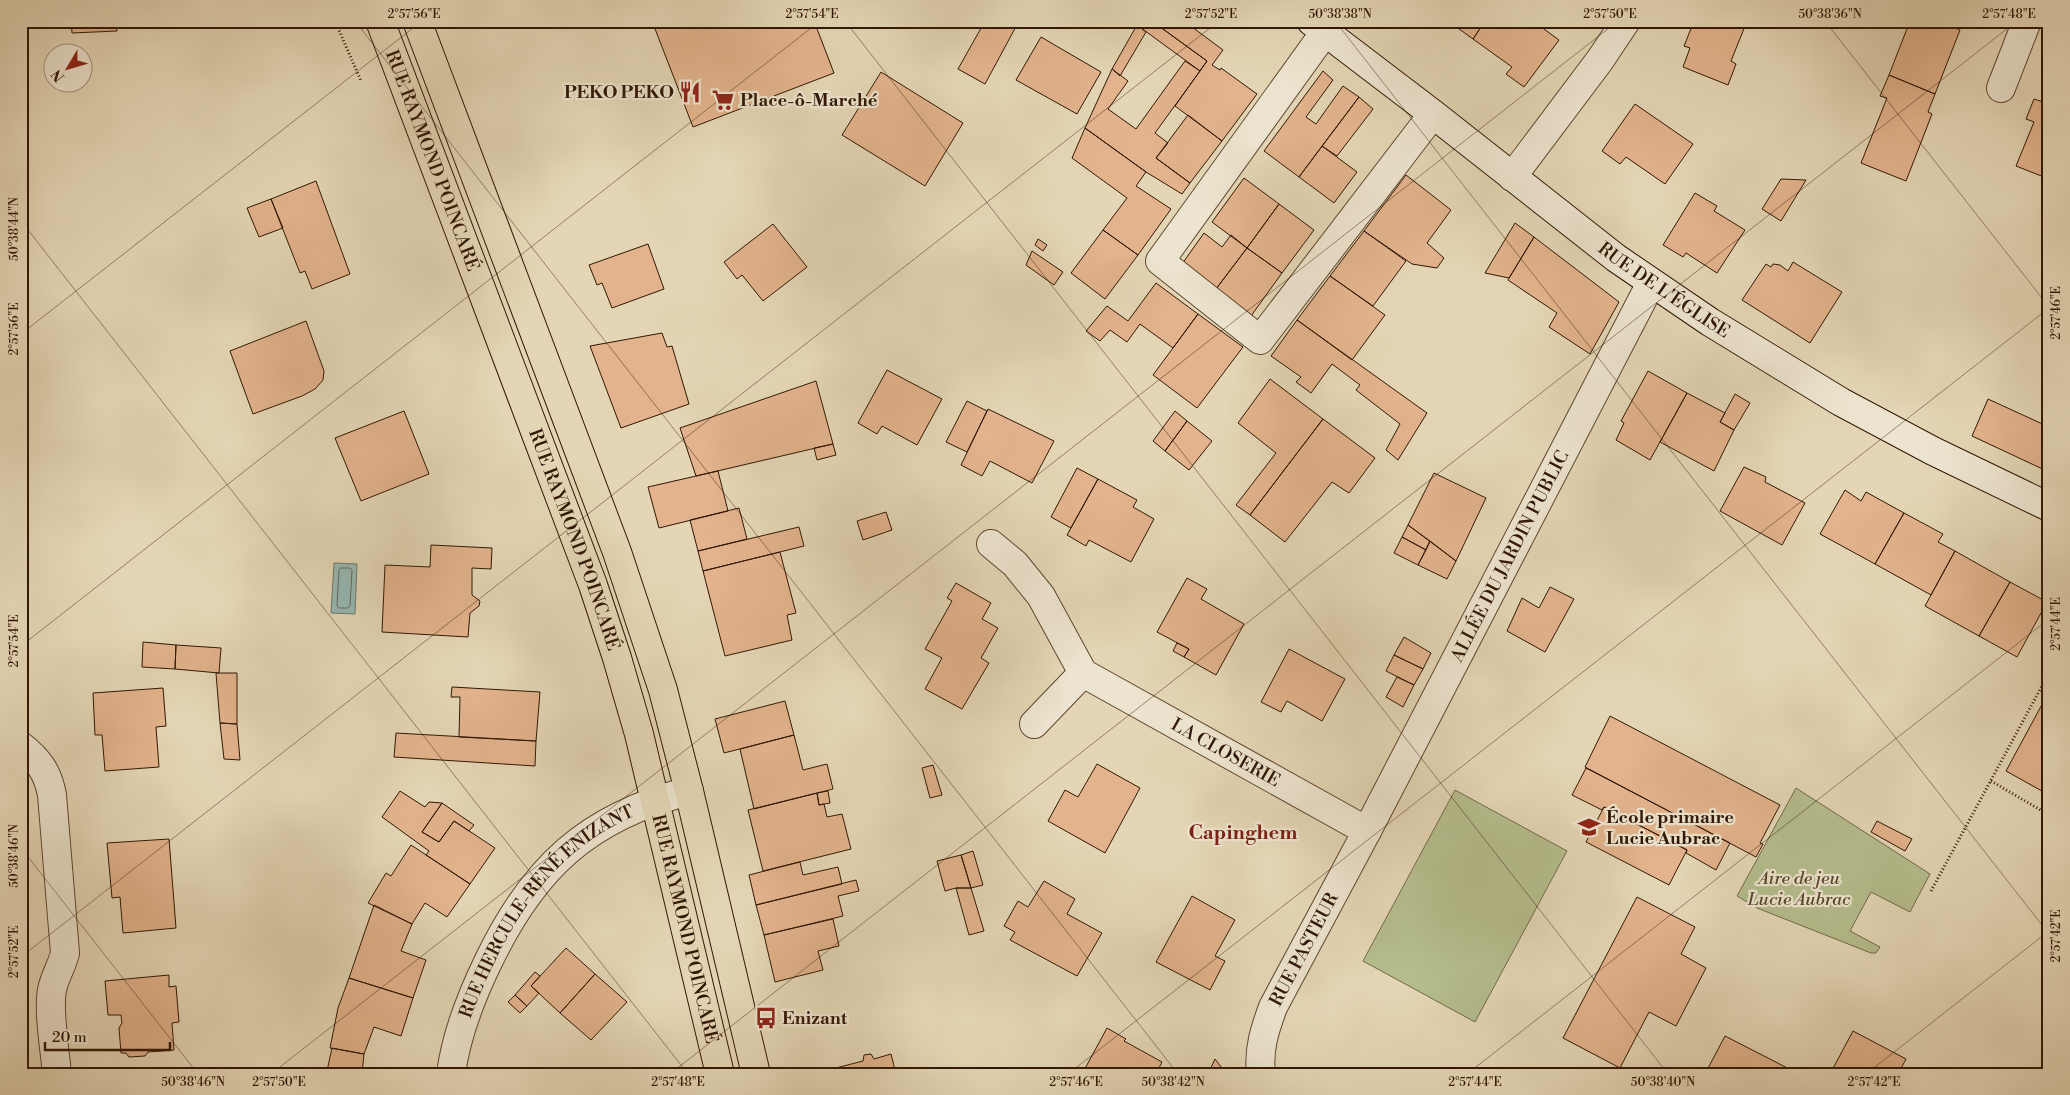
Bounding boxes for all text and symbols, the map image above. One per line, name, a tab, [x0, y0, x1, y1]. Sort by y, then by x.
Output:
text: 2°57'56"E	[387, 7, 441, 22]
text: 2°57'54"E	[785, 7, 839, 22]
text: 2°57'52"E	[1185, 7, 1237, 22]
text: 50°38'38"N	[1308, 7, 1372, 22]
text: 2°57'50"E	[1583, 7, 1637, 22]
text: 50°38'36"N	[1798, 7, 1862, 22]
text: 2°57'48"E	[1982, 7, 2036, 22]
north arrow	[42, 42, 92, 92]
street label: RUE RAYMOND POINCARÉ	[380, 47, 485, 274]
text: N	[48, 65, 69, 85]
restaurant icon: PEKO PEKO	[677, 79, 703, 105]
place label: PEKO PEKO	[564, 81, 674, 104]
supermarket icon: Place-ô-Marché	[710, 87, 736, 113]
place label: Place-ô-Marché	[740, 89, 878, 112]
text: 50°38'44"N	[7, 197, 22, 261]
street label: RUE DE L'ÉGLISE	[1593, 237, 1734, 343]
text: 2°57'46"E	[2049, 286, 2064, 340]
text: 2°57'56"E	[7, 302, 22, 356]
street label: RUE RAYMOND POINCARÉ	[524, 425, 625, 654]
street label: ALLÉE DU JARDIN PUBLIC	[1445, 446, 1574, 667]
text: 2°57'44"E	[2049, 597, 2064, 651]
text: 2°57'54"E	[7, 614, 22, 668]
street label: LA CLOSERIE	[1167, 713, 1284, 792]
street label: RUE HERCULE-RENÉ ENIZANT	[454, 799, 638, 1021]
place label: École primaire Lucie Aubrac	[1606, 806, 1734, 850]
street label: RUE RAYMOND POINCARÉ	[647, 812, 724, 1046]
school or university icon: École primaire Lucie Aubrac	[1576, 814, 1602, 840]
district label: Capinghem	[1188, 821, 1298, 846]
text: 50°38'46"N	[7, 824, 22, 888]
park label: Aire de jeu Lucie Aubrac	[1747, 867, 1851, 911]
street label: RUE PASTEUR	[1264, 888, 1344, 1010]
text: 2°57'42"E	[2049, 909, 2064, 963]
text: 2°57'52"E	[7, 926, 22, 978]
bus stop icon: Enizant	[753, 1005, 779, 1031]
place label: Enizant	[782, 1007, 848, 1030]
scale bar	[45, 1020, 170, 1052]
text: 20 m	[52, 1028, 87, 1047]
text: 50°38'46"N	[161, 1075, 225, 1090]
text: 2°57'50"E	[252, 1075, 306, 1090]
text: 2°57'48"E	[651, 1075, 705, 1090]
text: 2°57'46"E	[1049, 1075, 1103, 1090]
text: 50°38'42"N	[1141, 1075, 1205, 1090]
text: 2°57'44"E	[1448, 1075, 1502, 1090]
text: 50°38'40"N	[1631, 1075, 1695, 1090]
text: 2°57'42"E	[1847, 1075, 1901, 1090]

